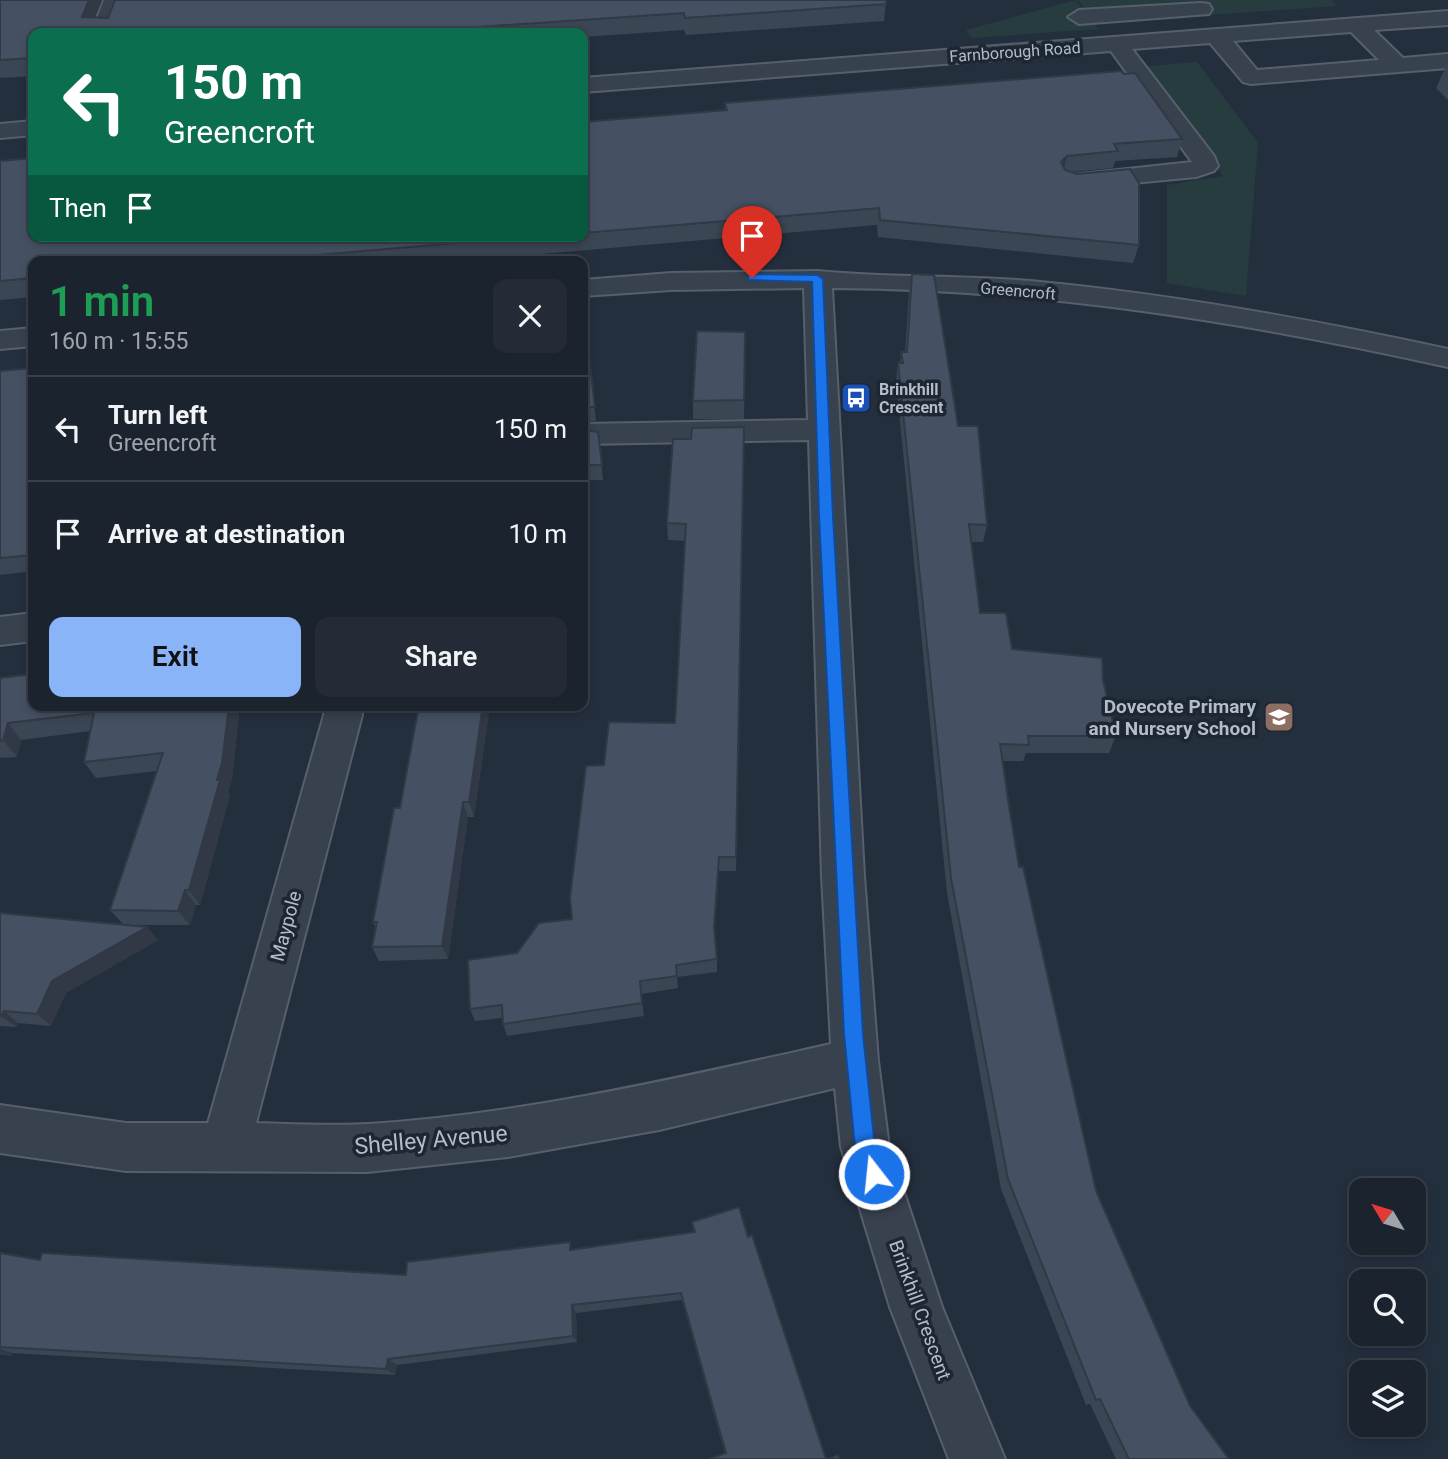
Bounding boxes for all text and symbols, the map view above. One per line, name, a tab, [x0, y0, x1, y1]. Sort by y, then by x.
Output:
street label: Farnborough Road	[949, 38, 1081, 66]
text: 150 m	[164, 54, 303, 111]
icon: left	[49, 56, 140, 147]
text: Greencroft	[164, 113, 315, 151]
icon: arrive	[121, 189, 159, 227]
text: Then	[49, 193, 107, 223]
pin	[722, 206, 782, 278]
icon: arrive	[733, 217, 771, 255]
text: 1 min	[49, 277, 154, 326]
street label: Greencroft	[980, 278, 1056, 304]
button: close	[493, 279, 567, 353]
text: 160 m · 15:55	[49, 328, 188, 355]
place label: Brinkhill Crescent	[879, 380, 944, 417]
bus stop icon: Brinkhill Crescent	[839, 381, 873, 415]
text: Turn left	[108, 400, 207, 430]
icon: left	[49, 410, 87, 448]
text: 150 m	[494, 414, 567, 444]
text: Greencroft	[108, 430, 217, 457]
icon: arrive	[49, 515, 87, 553]
text: Arrive at destination	[108, 519, 345, 549]
text: 10 m	[509, 519, 567, 549]
button: Exit	[49, 617, 301, 697]
button: Share	[315, 617, 567, 697]
place label: Dovecote Primary and Nursery School	[1089, 695, 1256, 740]
school or university icon: Dovecote Primary and Nursery School	[1262, 700, 1296, 734]
street label: Maypole	[266, 888, 306, 964]
street label: Shelley Avenue	[353, 1120, 509, 1160]
position arrow	[837, 1137, 911, 1211]
north arrow	[1349, 1178, 1426, 1255]
map controls	[1349, 1178, 1426, 1437]
street label: Brinkhill Crescent	[884, 1237, 956, 1383]
button: search	[1349, 1269, 1426, 1346]
button: layers	[1349, 1360, 1426, 1437]

